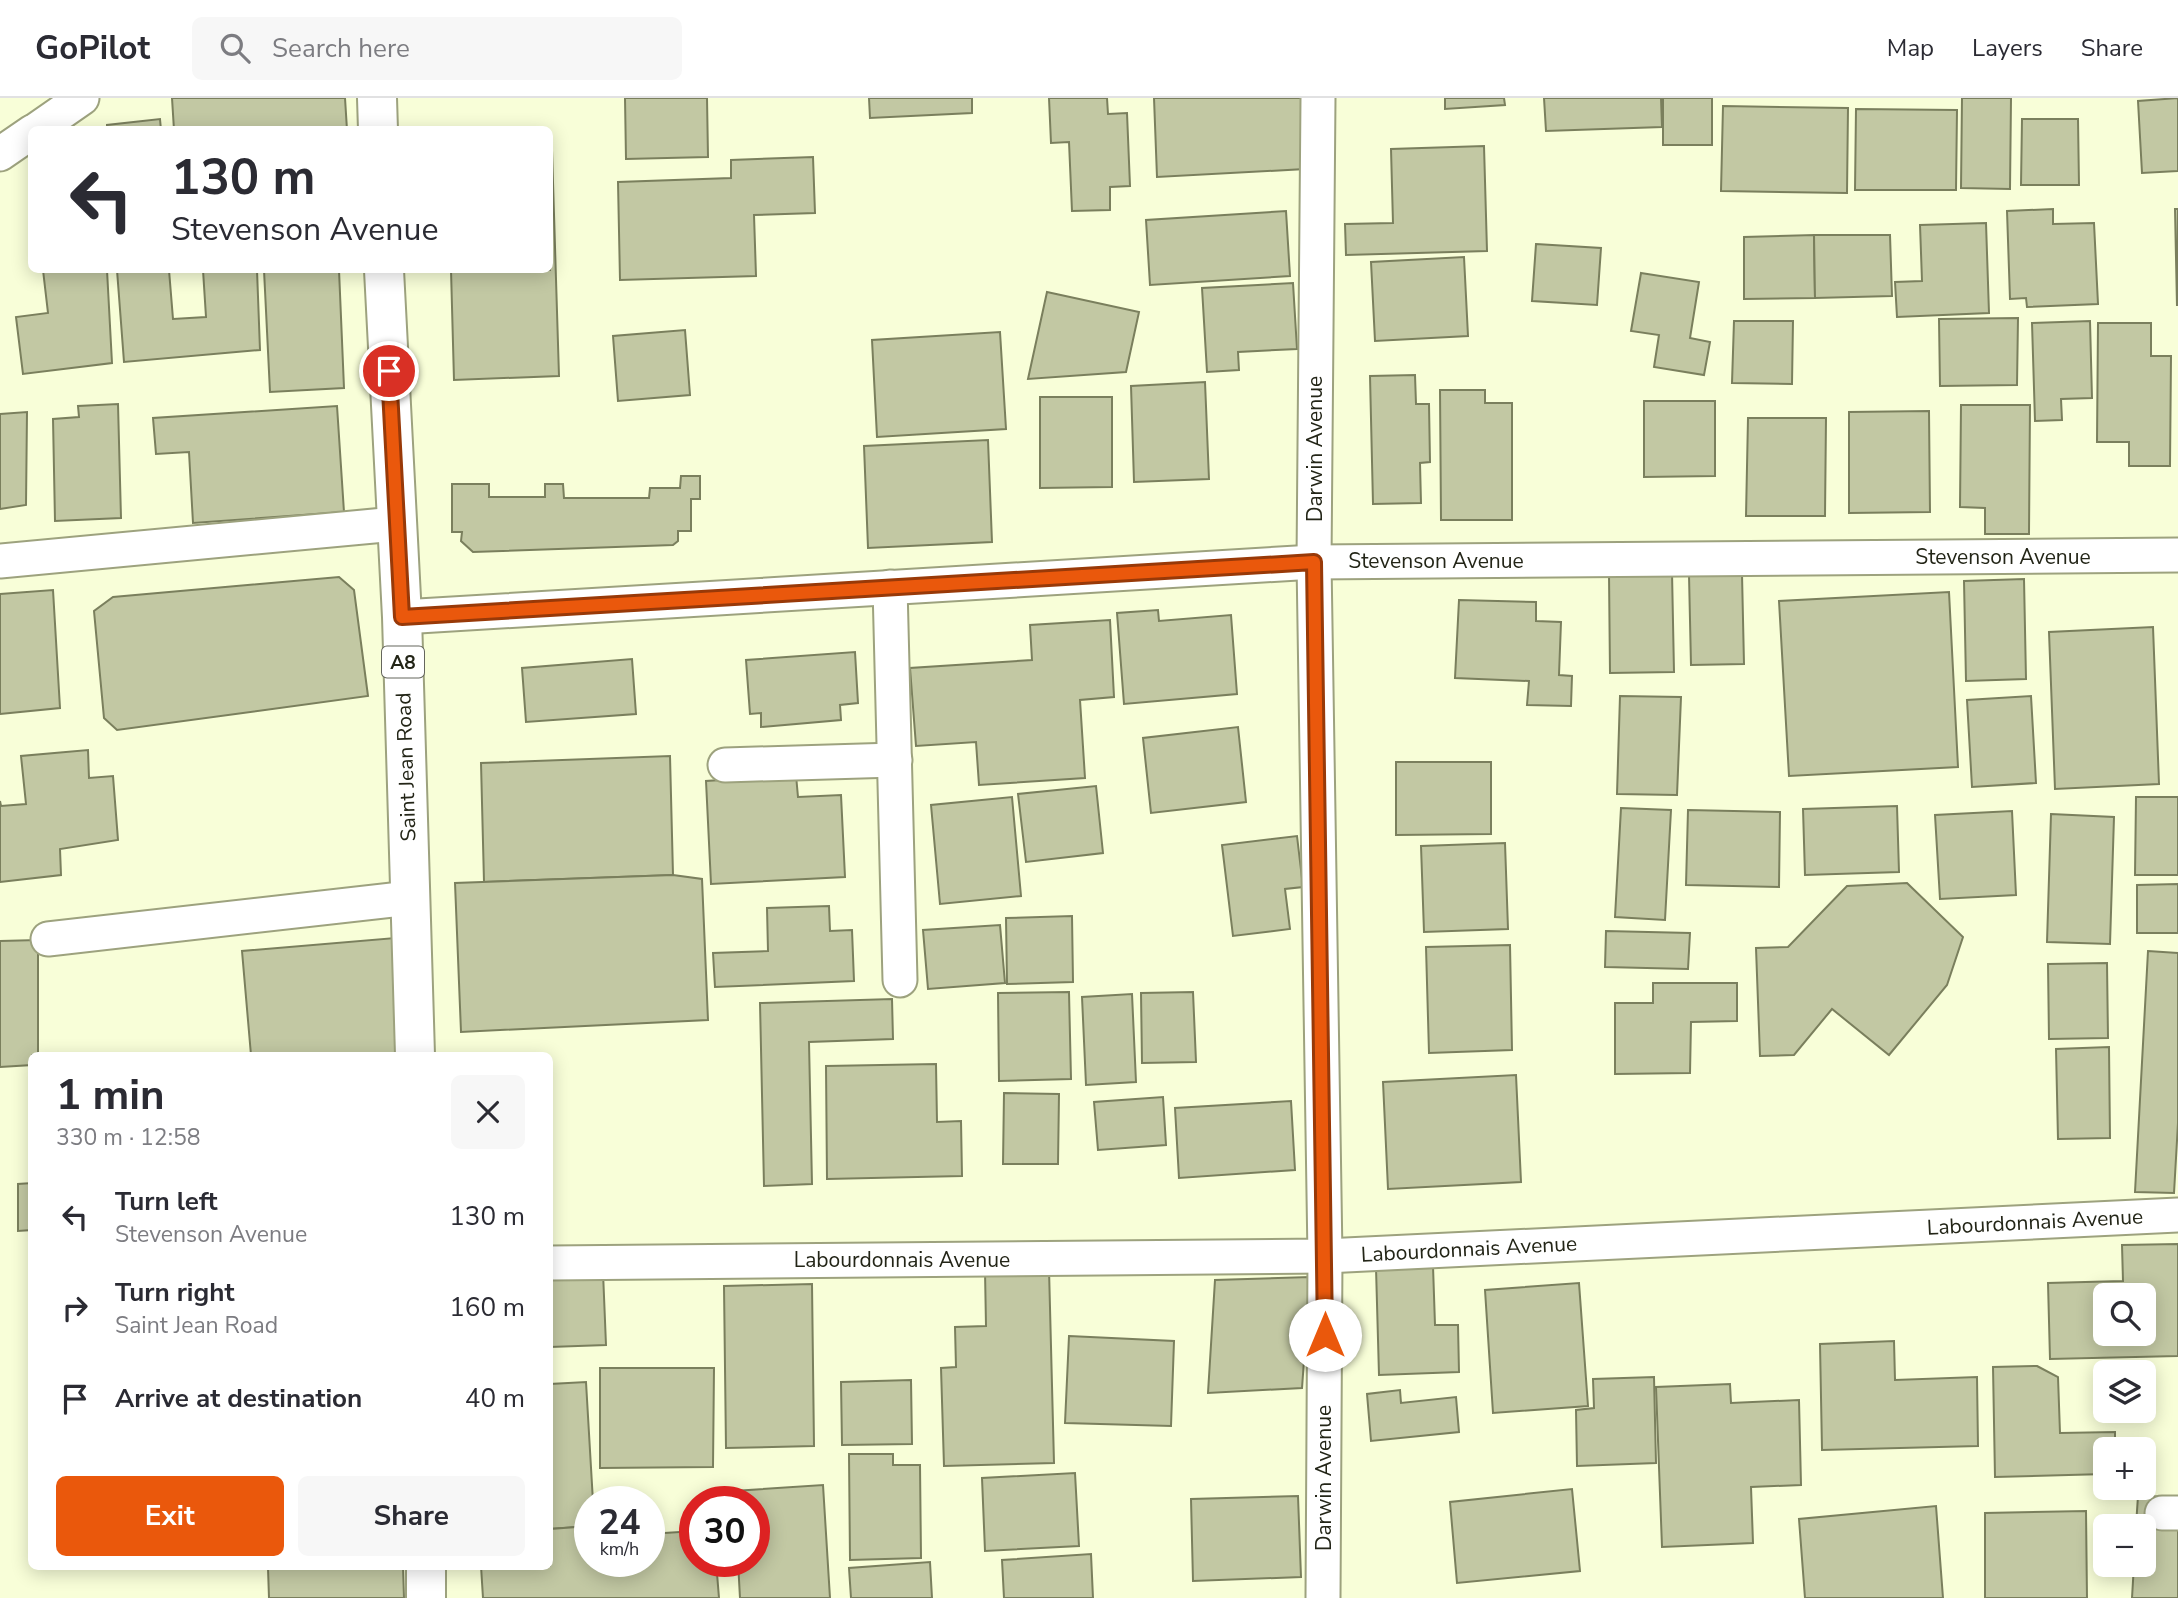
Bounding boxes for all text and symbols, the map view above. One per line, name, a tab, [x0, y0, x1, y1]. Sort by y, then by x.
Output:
search box	[192, 17, 682, 80]
text: GoPilot	[35, 26, 150, 71]
icon: search	[216, 29, 254, 67]
text: Search here	[272, 31, 410, 66]
text: Map	[1887, 32, 1934, 64]
text: Layers	[1972, 32, 2043, 64]
text: Share	[2081, 32, 2143, 64]
text: 130 m	[171, 144, 315, 211]
icon: left	[56, 154, 147, 245]
text: Stevenson Avenue	[171, 208, 438, 251]
pin	[359, 341, 419, 401]
icon: arrive	[370, 352, 408, 390]
street label: Darwin Avenue	[1301, 376, 1329, 522]
street label: Stevenson Avenue	[1915, 543, 2091, 571]
street label: Stevenson Avenue	[1348, 547, 1524, 575]
road number: A8	[382, 646, 424, 678]
street label: Saint Jean Road	[389, 692, 423, 842]
text: 1 min	[56, 1067, 165, 1124]
button: close	[451, 1075, 525, 1149]
text: 330 m · 12:58	[56, 1122, 201, 1153]
text: Turn left	[115, 1184, 218, 1219]
icon: left	[56, 1198, 94, 1236]
text: 130 m	[449, 1199, 525, 1234]
street label: Labourdonnais Avenue	[1926, 1202, 2144, 1242]
text: Stevenson Avenue	[115, 1219, 307, 1250]
street label: Labourdonnais Avenue	[1360, 1229, 1578, 1269]
street label: Labourdonnais Avenue	[794, 1246, 1010, 1274]
text: Turn right	[115, 1275, 234, 1310]
map controls	[2093, 1283, 2156, 1577]
button: search	[2093, 1283, 2156, 1346]
icon: right	[56, 1289, 94, 1327]
text: 160 m	[449, 1290, 525, 1325]
position arrow	[1288, 1298, 1362, 1372]
text: Saint Jean Road	[115, 1310, 278, 1341]
button: layers	[2093, 1360, 2156, 1423]
icon: arrive	[56, 1380, 94, 1418]
text: Arrive at destination	[115, 1381, 362, 1416]
text: 40 m	[465, 1381, 525, 1416]
street label: Darwin Avenue	[1310, 1405, 1338, 1551]
button: +	[2093, 1437, 2156, 1500]
button: Exit	[56, 1476, 284, 1556]
button: Share	[298, 1476, 525, 1556]
speed limit sign: 30	[679, 1486, 770, 1577]
text: 24	[598, 1499, 641, 1546]
button: −	[2093, 1514, 2156, 1577]
text: km/h	[600, 1537, 639, 1561]

